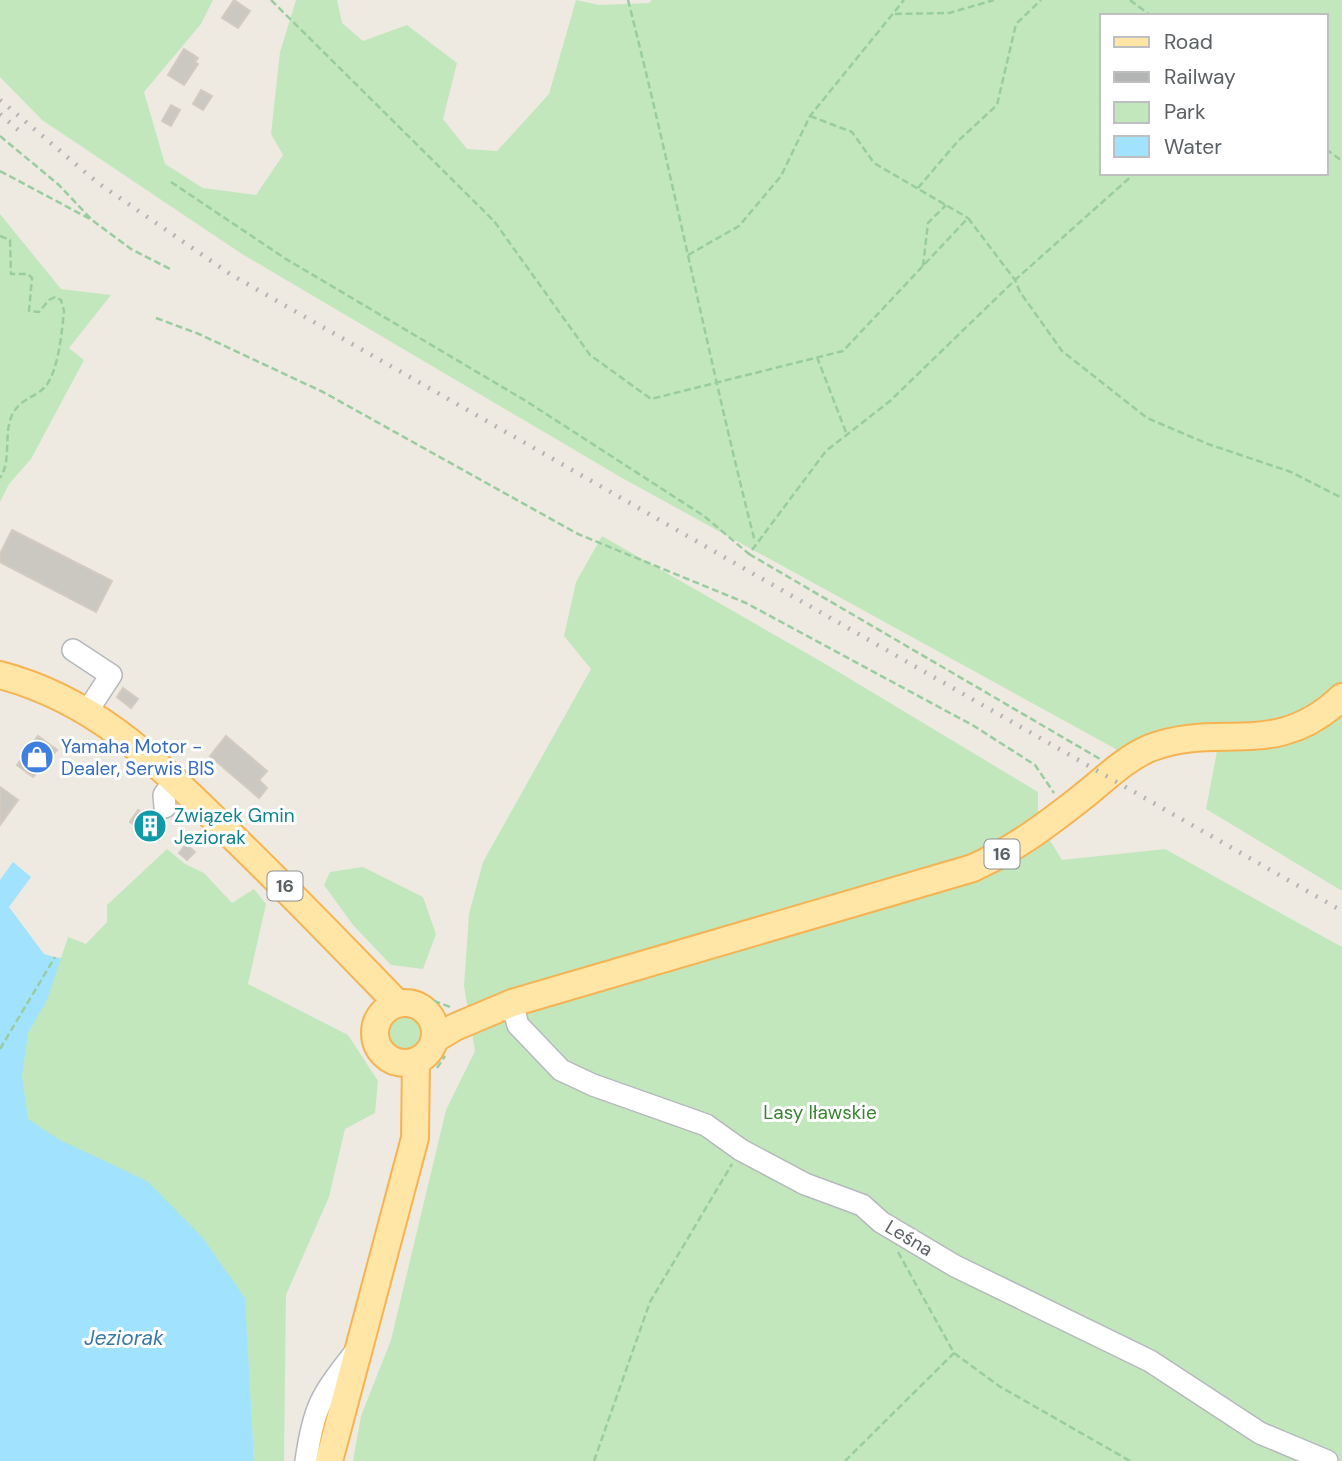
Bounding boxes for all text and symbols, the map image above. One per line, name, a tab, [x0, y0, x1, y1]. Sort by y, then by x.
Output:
legend	[1100, 14, 1328, 175]
text: Road	[1164, 28, 1213, 56]
text: Railway	[1164, 63, 1236, 91]
text: Park	[1164, 98, 1206, 126]
text: Water	[1164, 133, 1222, 161]
place label: Yamaha Motor - Dealer, Serwis BIS	[61, 734, 215, 781]
shop icon: Yamaha Motor - Dealer, Serwis BIS	[18, 738, 56, 776]
place label: Związek Gmin Jeziorak	[174, 803, 295, 850]
building icon: Związek Gmin Jeziorak	[131, 807, 169, 845]
road number: 16	[984, 840, 1020, 868]
road number: 16	[268, 872, 302, 900]
park label: Lasy Iławskie	[763, 1100, 877, 1125]
street label: Leśna	[881, 1214, 937, 1262]
water label: Jeziorak	[84, 1324, 164, 1352]

